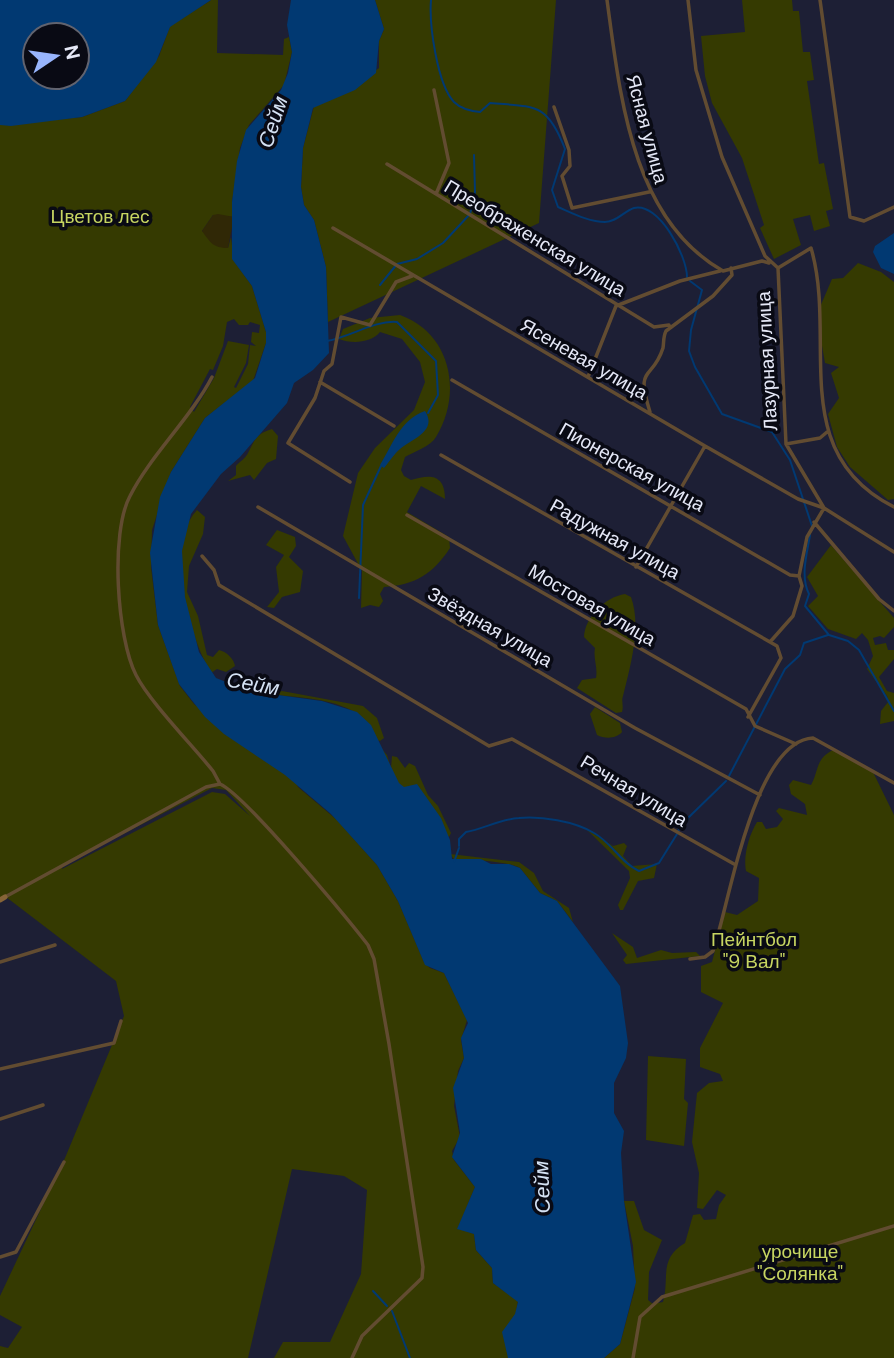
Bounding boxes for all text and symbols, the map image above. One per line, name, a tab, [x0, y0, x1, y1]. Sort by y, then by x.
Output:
north arrow	[21, 21, 91, 91]
text: N	[58, 43, 86, 62]
street label: Ясная улица	[620, 72, 674, 187]
water label: Сейм	[252, 93, 294, 151]
street label: Преображенская улица	[440, 174, 631, 302]
park label: Цветов лес	[50, 204, 150, 229]
street label: Лазурная улица	[751, 290, 783, 431]
street label: Ясеневая улица	[516, 312, 652, 406]
street label: Пионерская улица	[555, 417, 710, 518]
street label: Радужная улица	[546, 493, 685, 585]
street label: Мостовая улица	[524, 558, 661, 652]
street label: Звёздная улица	[423, 581, 557, 673]
water label: Сейм	[225, 666, 281, 702]
street label: Речная улица	[576, 749, 692, 833]
park label: Пейнтбол "9 Вал"	[711, 927, 797, 974]
water label: Сейм	[527, 1160, 557, 1214]
park label: урочище "Солянка"	[757, 1239, 843, 1286]

